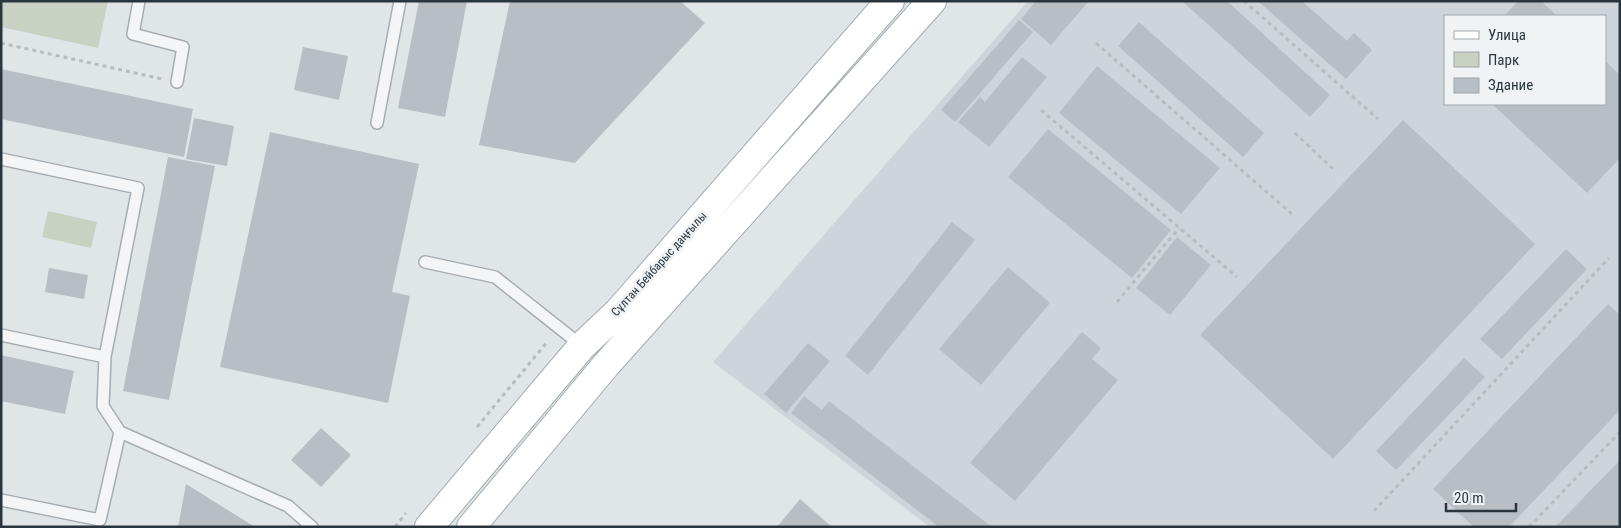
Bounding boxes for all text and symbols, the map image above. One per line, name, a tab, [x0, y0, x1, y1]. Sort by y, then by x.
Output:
legend	[1444, 15, 1606, 105]
text: Улица	[1488, 26, 1526, 44]
text: Парк	[1488, 51, 1519, 69]
text: Здание	[1488, 76, 1533, 94]
street label: Сұлтан Бейбарыс даңғылы	[608, 209, 710, 319]
scale bar	[1446, 480, 1516, 512]
text: 20 m	[1454, 489, 1484, 507]

